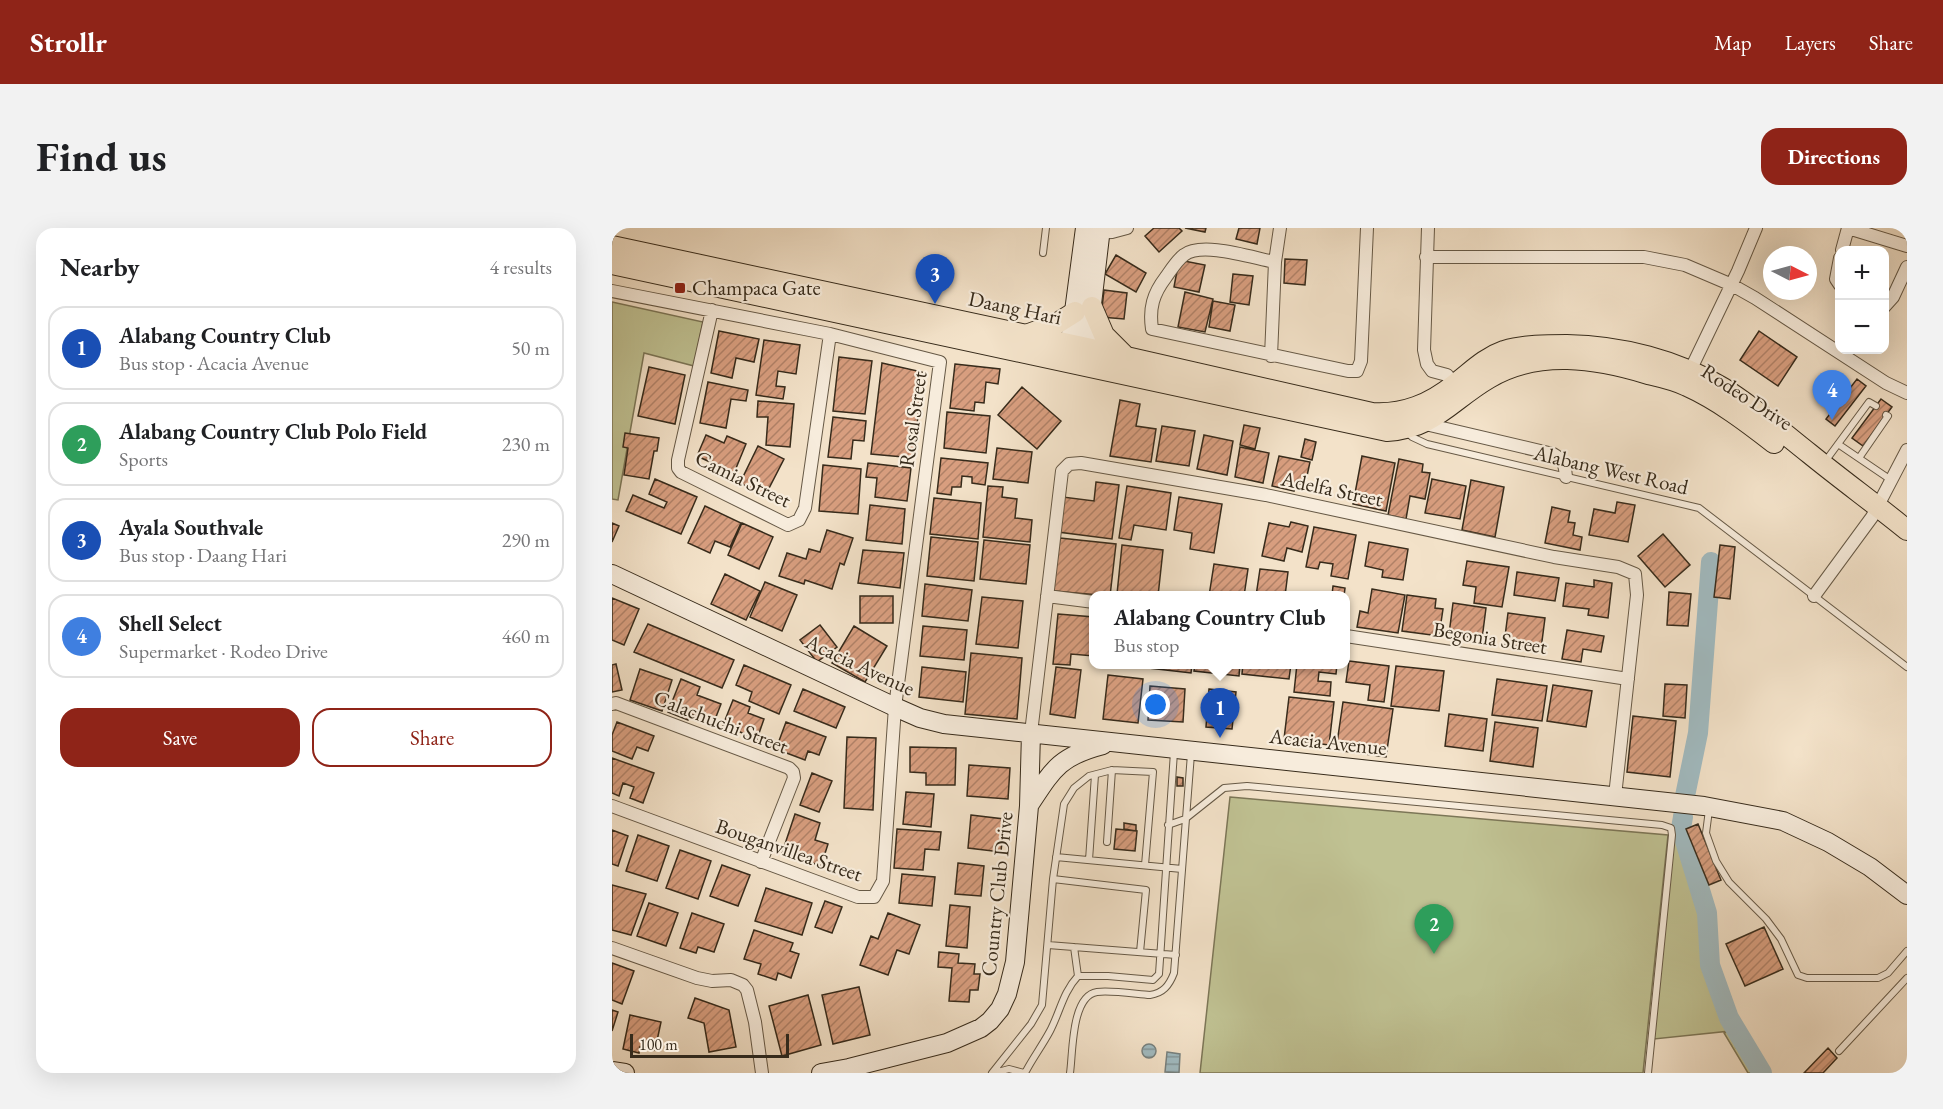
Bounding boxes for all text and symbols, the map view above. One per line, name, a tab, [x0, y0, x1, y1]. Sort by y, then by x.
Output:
text: Strollr	[30, 24, 107, 60]
text: Map	[1714, 29, 1752, 56]
text: Layers	[1785, 29, 1836, 56]
text: Share	[1869, 29, 1913, 56]
button: Directions	[1761, 128, 1907, 185]
text: Find us	[36, 129, 167, 184]
north arrow	[1763, 246, 1817, 300]
map controls	[1835, 246, 1889, 354]
button: +	[1835, 246, 1889, 300]
text: Nearby	[60, 250, 140, 284]
text: 4 results	[489, 254, 552, 280]
pin: 3	[916, 254, 954, 304]
place label: Champaca Gate	[692, 274, 821, 301]
marker: Champaca Gate	[673, 281, 687, 295]
street label: Daang Hari	[966, 284, 1064, 331]
button: −	[1835, 300, 1889, 354]
text: Alabang Country Club	[119, 321, 331, 350]
text: 1	[76, 335, 87, 361]
text: 50 m	[511, 335, 550, 361]
text: Bus stop · Acacia Avenue	[119, 350, 309, 376]
street label: Rodeo Drive	[1697, 357, 1798, 436]
street label: Rosal Street	[892, 369, 933, 468]
pin: 4	[1812, 370, 1852, 420]
text: Alabang Country Club Polo Field	[119, 417, 427, 446]
text: 2	[76, 431, 87, 457]
text: 230 m	[502, 431, 550, 457]
street label: Alabang West Road	[1530, 438, 1691, 501]
street label: Camia Street	[691, 444, 796, 514]
text: Sports	[119, 446, 168, 472]
street label: Adelfa Street	[1278, 464, 1386, 513]
text: Ayala Southvale	[119, 513, 263, 542]
text: 3	[76, 527, 87, 553]
text: 290 m	[502, 527, 550, 553]
text: Bus stop · Daang Hari	[119, 542, 287, 568]
popup	[1089, 591, 1350, 669]
text: Alabang Country Club	[1114, 603, 1325, 632]
text: Shell Select	[119, 609, 222, 638]
street label: Begonia Street	[1431, 615, 1549, 660]
text: 4	[76, 623, 87, 649]
text: 460 m	[502, 623, 550, 649]
street label: Acacia Avenue	[800, 627, 919, 702]
text: Bus stop	[1114, 632, 1179, 658]
text: Supermarket · Rodeo Drive	[119, 638, 328, 664]
street label: Calachuchi Street	[650, 683, 793, 760]
pin: 1	[1200, 688, 1240, 738]
your location	[1141, 690, 1170, 719]
button: Save	[60, 708, 300, 767]
button: Share	[312, 708, 552, 767]
street label: Acacia Avenue	[1267, 722, 1388, 761]
street label: Country Club Drive	[974, 810, 1019, 978]
street label: Bouganvillea Street	[712, 812, 866, 887]
pin: 2	[1414, 904, 1454, 954]
scale bar	[630, 1031, 789, 1058]
text: 100 m	[639, 1034, 678, 1055]

